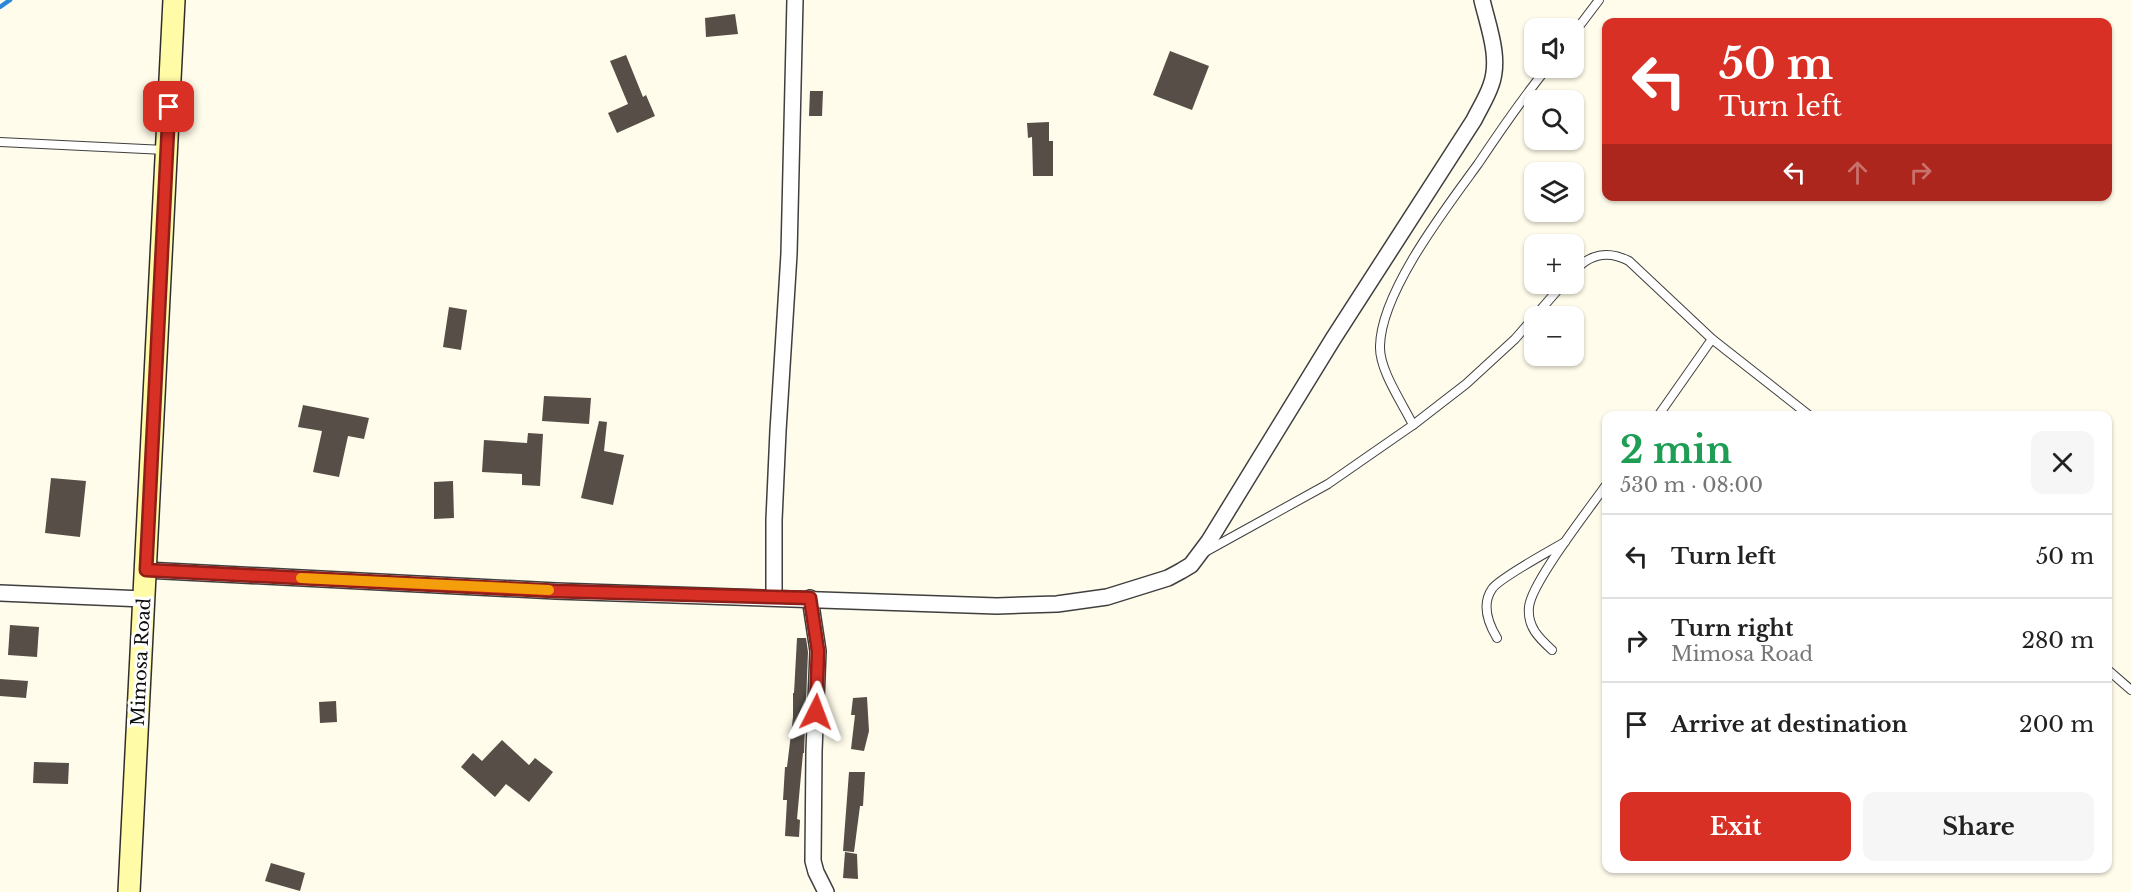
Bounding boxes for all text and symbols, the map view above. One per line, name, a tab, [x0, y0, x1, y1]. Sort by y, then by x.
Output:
map controls	[1524, 18, 1584, 366]
button: sound	[1524, 18, 1584, 78]
text: 50 m	[1719, 38, 1833, 90]
icon: left	[1620, 42, 1698, 120]
pin	[143, 81, 194, 132]
icon: arrive	[152, 90, 185, 123]
button: search	[1524, 90, 1584, 150]
text: Turn left	[1719, 90, 1842, 123]
icon: left	[1778, 156, 1811, 189]
icon: ahead	[1841, 156, 1874, 189]
icon: right	[1904, 156, 1937, 189]
button: layers	[1524, 162, 1584, 222]
button: +	[1524, 234, 1584, 294]
button: −	[1524, 306, 1584, 366]
text: 2 min	[1620, 428, 1732, 473]
button: close	[2031, 431, 2094, 494]
text: 530 m · 08:00	[1620, 473, 1763, 497]
icon: left	[1620, 540, 1653, 573]
text: Turn left	[1671, 543, 1776, 570]
text: 50 m	[2036, 543, 2094, 570]
street label: Mimosa Road	[127, 598, 155, 726]
text: Turn right	[1671, 615, 1793, 642]
icon: right	[1620, 624, 1653, 657]
text: 280 m	[2021, 627, 2094, 654]
text: Mimosa Road	[1671, 642, 1813, 666]
position arrow	[784, 680, 848, 744]
icon: arrive	[1620, 708, 1653, 741]
text: Arrive at destination	[1671, 711, 1908, 738]
text: 200 m	[2019, 711, 2094, 738]
button: Exit	[1620, 792, 1851, 861]
button: Share	[1863, 792, 2094, 861]

